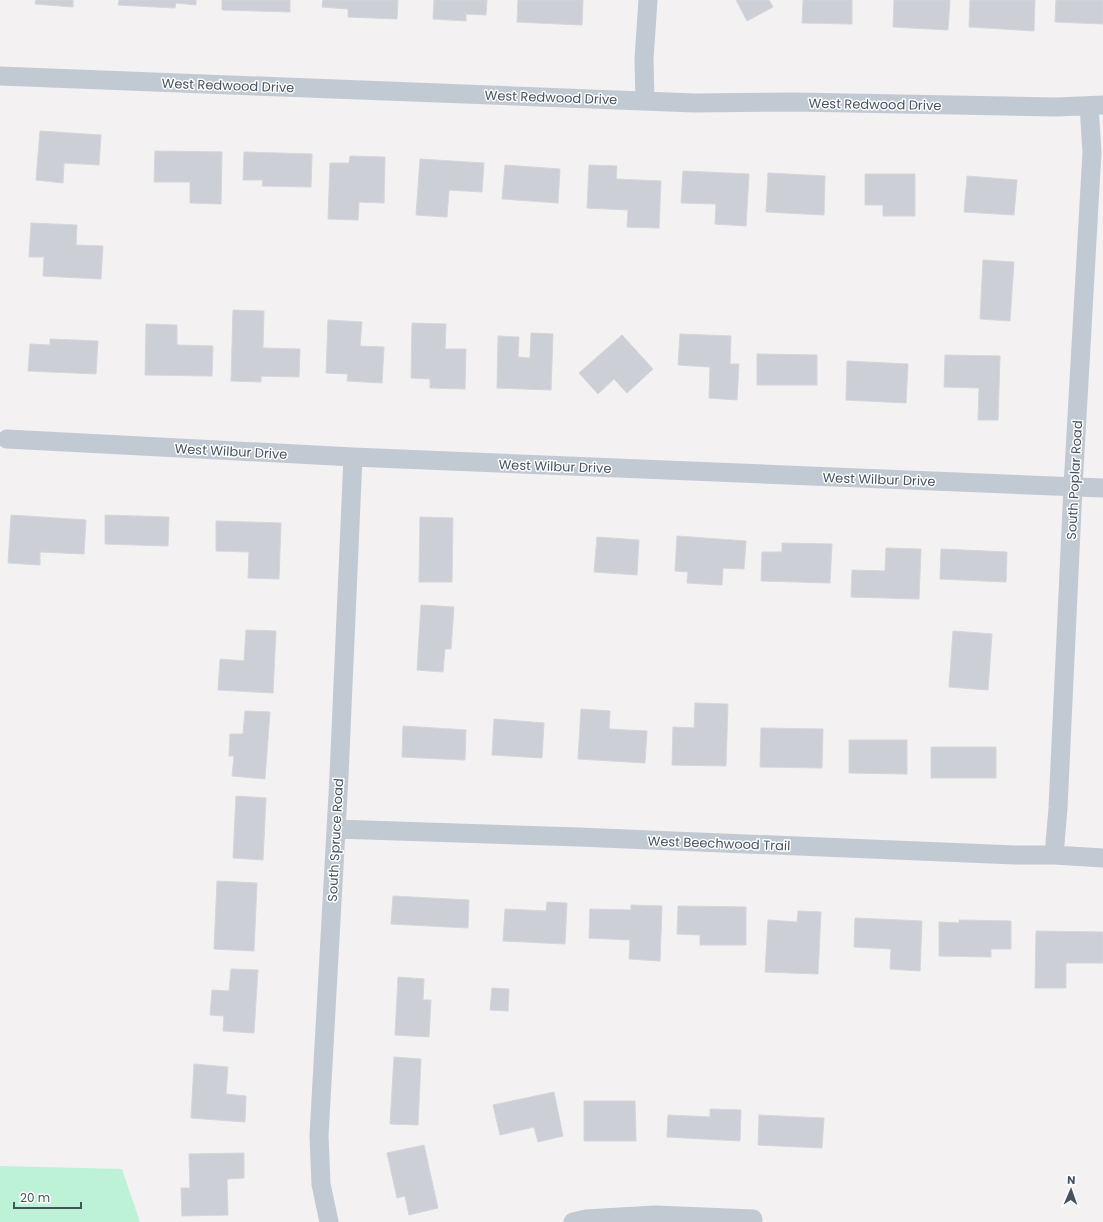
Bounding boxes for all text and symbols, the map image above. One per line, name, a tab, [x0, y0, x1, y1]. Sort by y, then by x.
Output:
street label: West Redwood Drive	[161, 74, 295, 97]
street label: West Redwood Drive	[484, 86, 618, 109]
street label: West Redwood Drive	[809, 94, 941, 115]
street label: South Poplar Road	[1062, 420, 1087, 540]
street label: West Wilbur Drive	[174, 439, 288, 464]
street label: West Wilbur Drive	[498, 455, 612, 478]
street label: West Wilbur Drive	[822, 468, 936, 491]
street label: South Spruce Road	[323, 778, 348, 902]
street label: West Beechwood Trail	[647, 832, 791, 855]
north arrow	[1051, 1170, 1091, 1210]
text: N	[1067, 1172, 1076, 1188]
scale bar	[14, 1184, 81, 1210]
text: 20 m	[20, 1189, 50, 1206]

